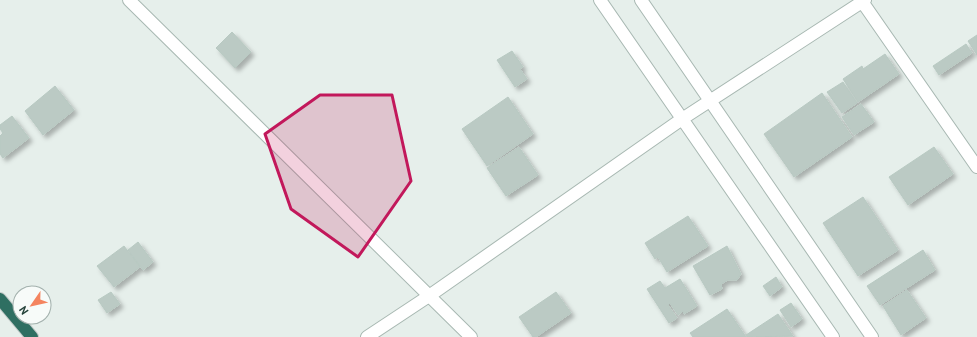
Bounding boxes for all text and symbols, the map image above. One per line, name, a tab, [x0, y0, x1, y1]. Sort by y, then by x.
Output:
north arrow	[12, 285, 52, 325]
text: N	[16, 304, 32, 318]

